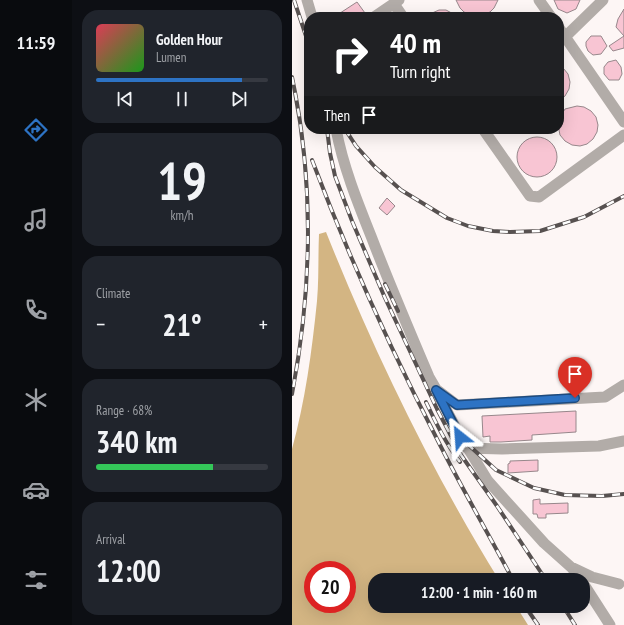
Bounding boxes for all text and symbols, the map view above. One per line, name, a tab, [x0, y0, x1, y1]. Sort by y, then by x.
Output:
text: 40 m	[390, 24, 441, 61]
icon: right	[324, 28, 376, 80]
text: Golden Hour	[156, 30, 223, 49]
text: 11:59	[17, 31, 55, 54]
text: Lumen	[156, 49, 186, 66]
text: Turn right	[390, 60, 450, 83]
icon: previous	[114, 88, 136, 110]
icon: pause	[171, 88, 193, 110]
icon: next	[228, 88, 250, 110]
icon: arrive	[358, 104, 380, 126]
text: Then	[324, 106, 350, 125]
icon: directions	[22, 116, 50, 144]
text: 19	[157, 147, 207, 214]
icon: music	[22, 206, 50, 234]
text: km/h	[170, 207, 194, 224]
text: Climate	[96, 285, 130, 302]
icon: phone	[22, 296, 50, 324]
text: 21°	[162, 305, 202, 344]
text: −	[96, 310, 105, 338]
text: +	[259, 310, 268, 338]
pin	[558, 357, 592, 398]
icon: arrive	[564, 363, 586, 385]
icon: climate	[22, 386, 50, 414]
text: Range · 68%	[96, 402, 152, 419]
position arrow	[439, 416, 481, 458]
text: 340 km	[96, 422, 177, 461]
icon: car	[22, 476, 50, 504]
text: Arrival	[96, 531, 125, 548]
text: 12:00	[96, 551, 161, 590]
speed limit sign: 20	[304, 561, 356, 613]
icon: filters	[22, 566, 50, 594]
text: 12:00 · 1 min · 160 m	[421, 583, 537, 602]

